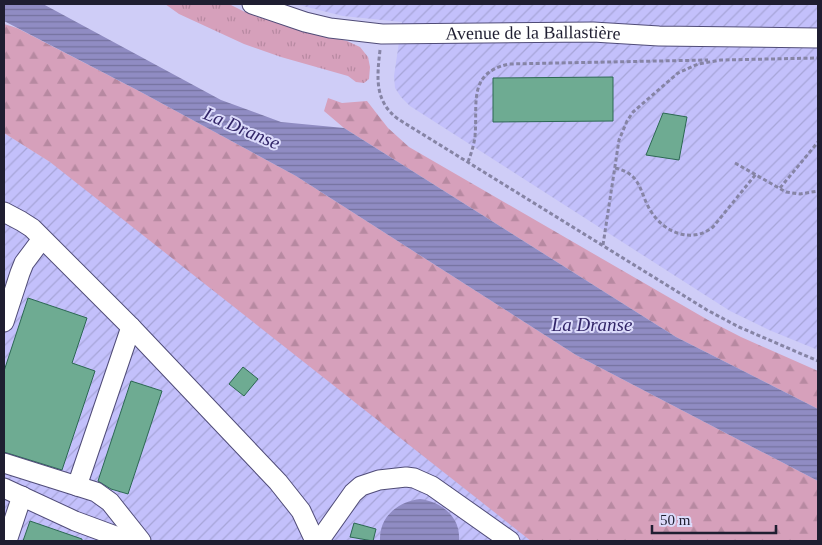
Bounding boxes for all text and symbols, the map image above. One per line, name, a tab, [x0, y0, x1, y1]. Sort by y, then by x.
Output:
street label: Avenue de la Ballastière	[445, 22, 621, 44]
water label: La Dranse	[200, 102, 283, 153]
water label: La Dranse	[551, 314, 632, 335]
scale bar	[652, 502, 776, 534]
text: 50 m	[660, 512, 691, 528]

